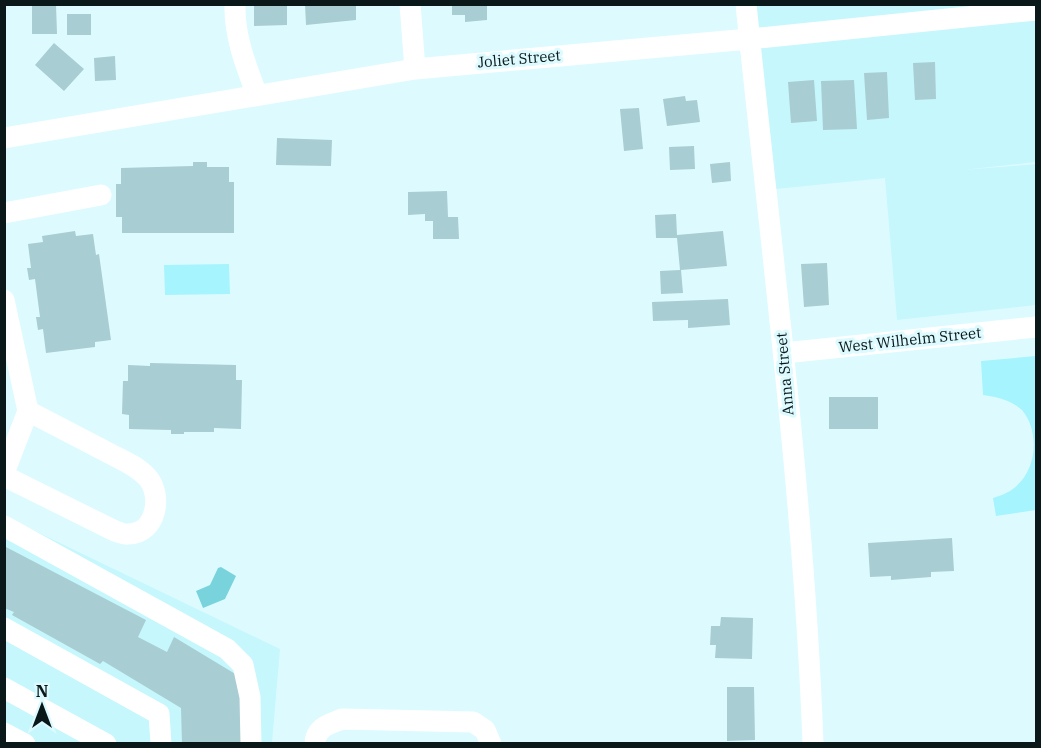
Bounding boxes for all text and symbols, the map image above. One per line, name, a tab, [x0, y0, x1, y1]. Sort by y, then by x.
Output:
street label: Joliet Street	[477, 45, 561, 72]
street label: West Wilhelm Street	[838, 323, 982, 356]
street label: Anna Street	[771, 332, 798, 416]
north arrow	[12, 676, 72, 736]
text: N	[36, 681, 48, 701]

